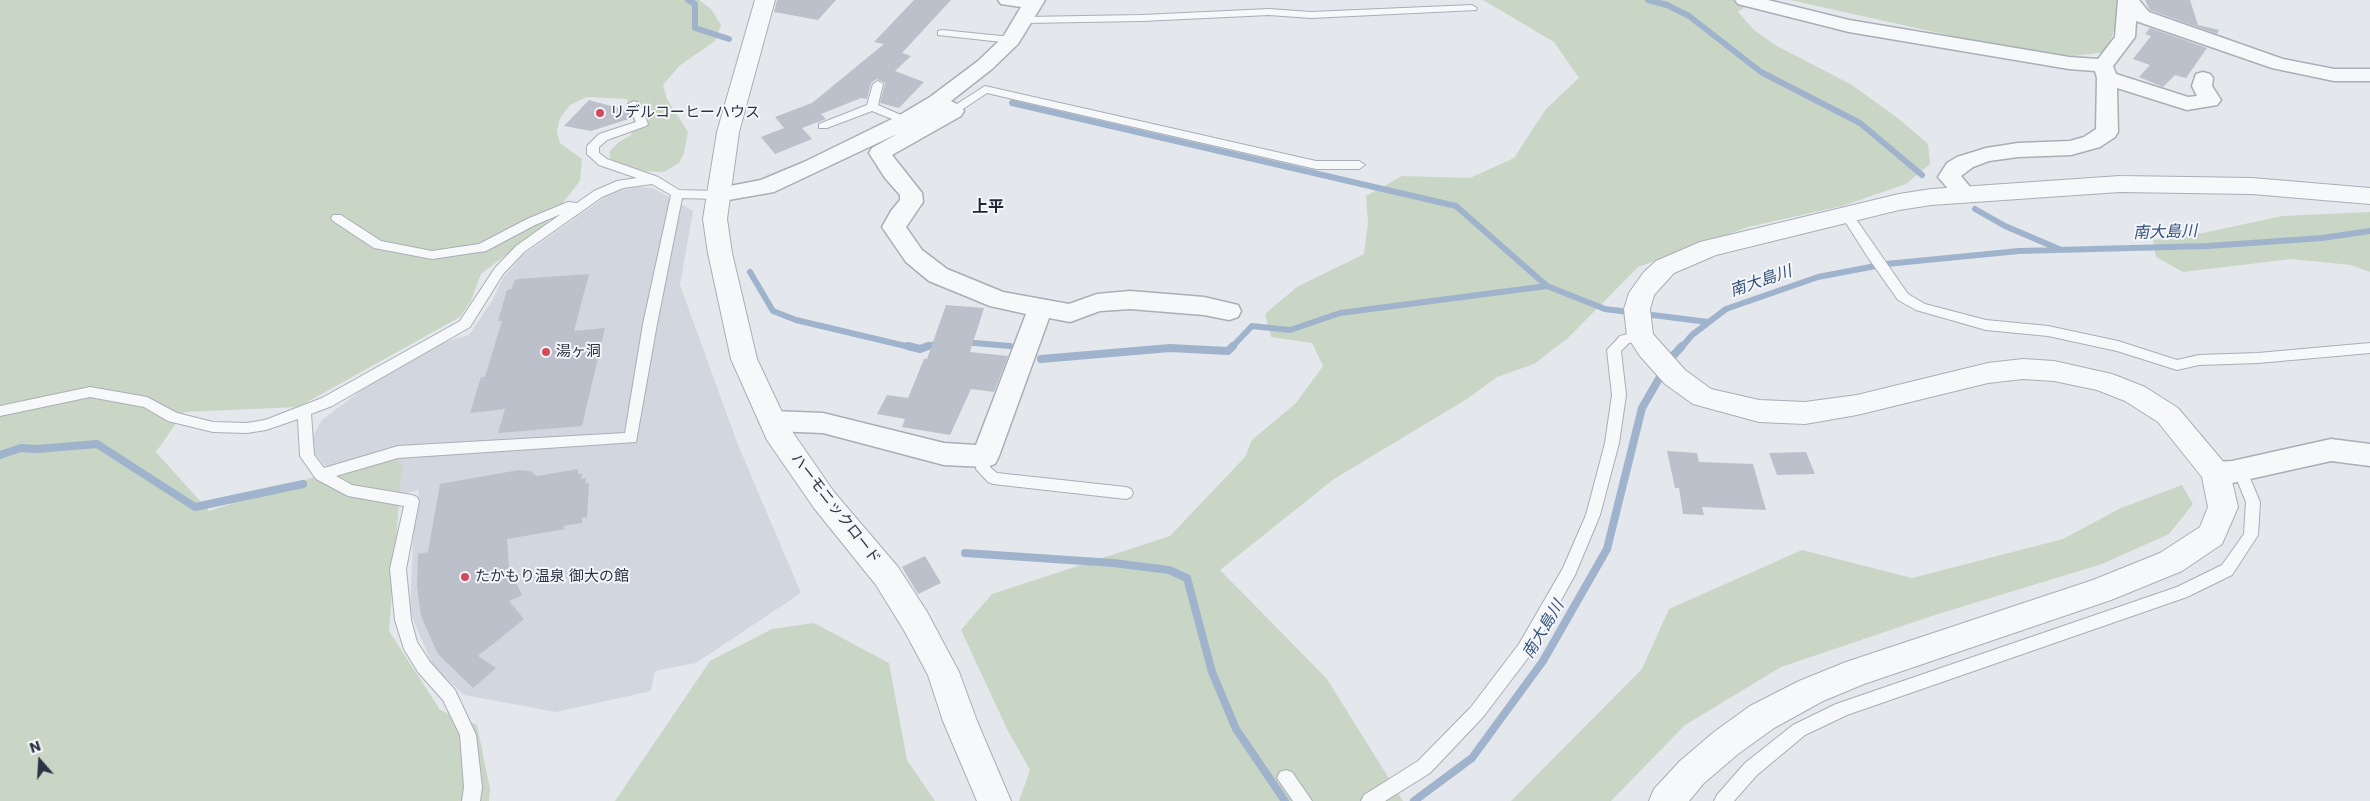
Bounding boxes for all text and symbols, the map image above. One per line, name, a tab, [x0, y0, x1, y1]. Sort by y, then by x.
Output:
place label: リデルコーヒーハウス	[610, 104, 760, 122]
marker: リデルコーヒーハウス	[594, 107, 606, 119]
district label: 上平	[972, 198, 1004, 218]
water label: 南大島川	[2133, 222, 2197, 244]
water label: 南大島川	[1728, 263, 1794, 301]
place label: 湯ヶ洞	[556, 343, 601, 361]
marker: 湯ヶ洞	[540, 346, 552, 358]
street label: ハーモニックロード	[786, 450, 884, 568]
place label: たかもり温泉 御大の館	[475, 568, 629, 586]
marker: たかもり温泉 御大の館	[459, 571, 471, 583]
water label: 南大島川	[1519, 598, 1569, 662]
north arrow	[15, 736, 65, 786]
text: N	[27, 736, 43, 758]

